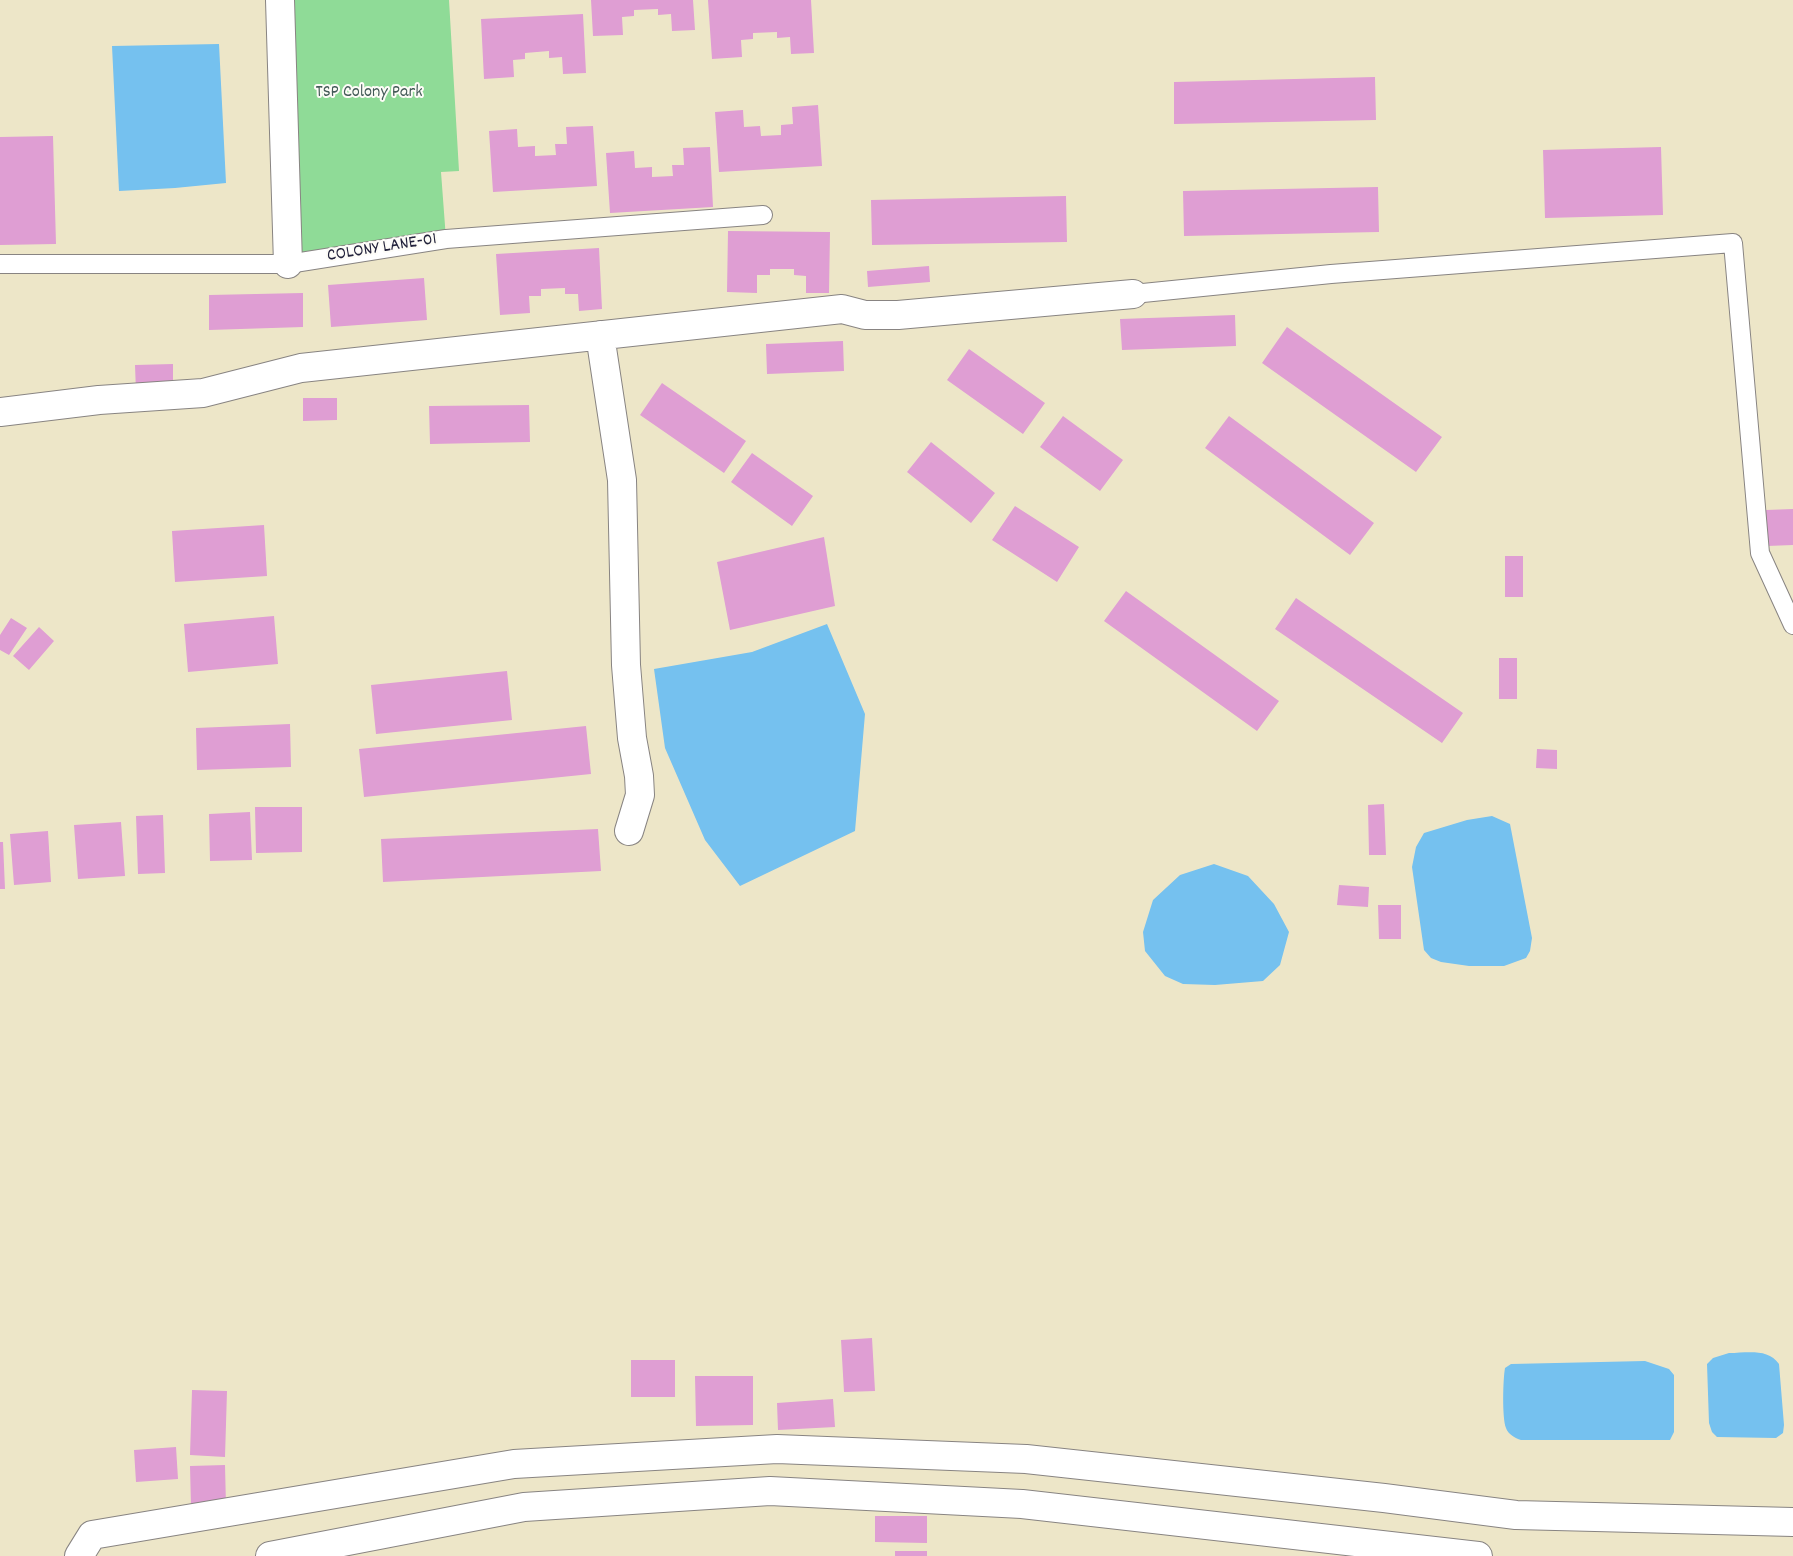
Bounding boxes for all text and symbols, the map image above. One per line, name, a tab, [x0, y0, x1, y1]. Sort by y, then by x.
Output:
park label: TSP Colony Park	[315, 83, 423, 105]
street label: COLONY LANE-01	[326, 230, 438, 268]

